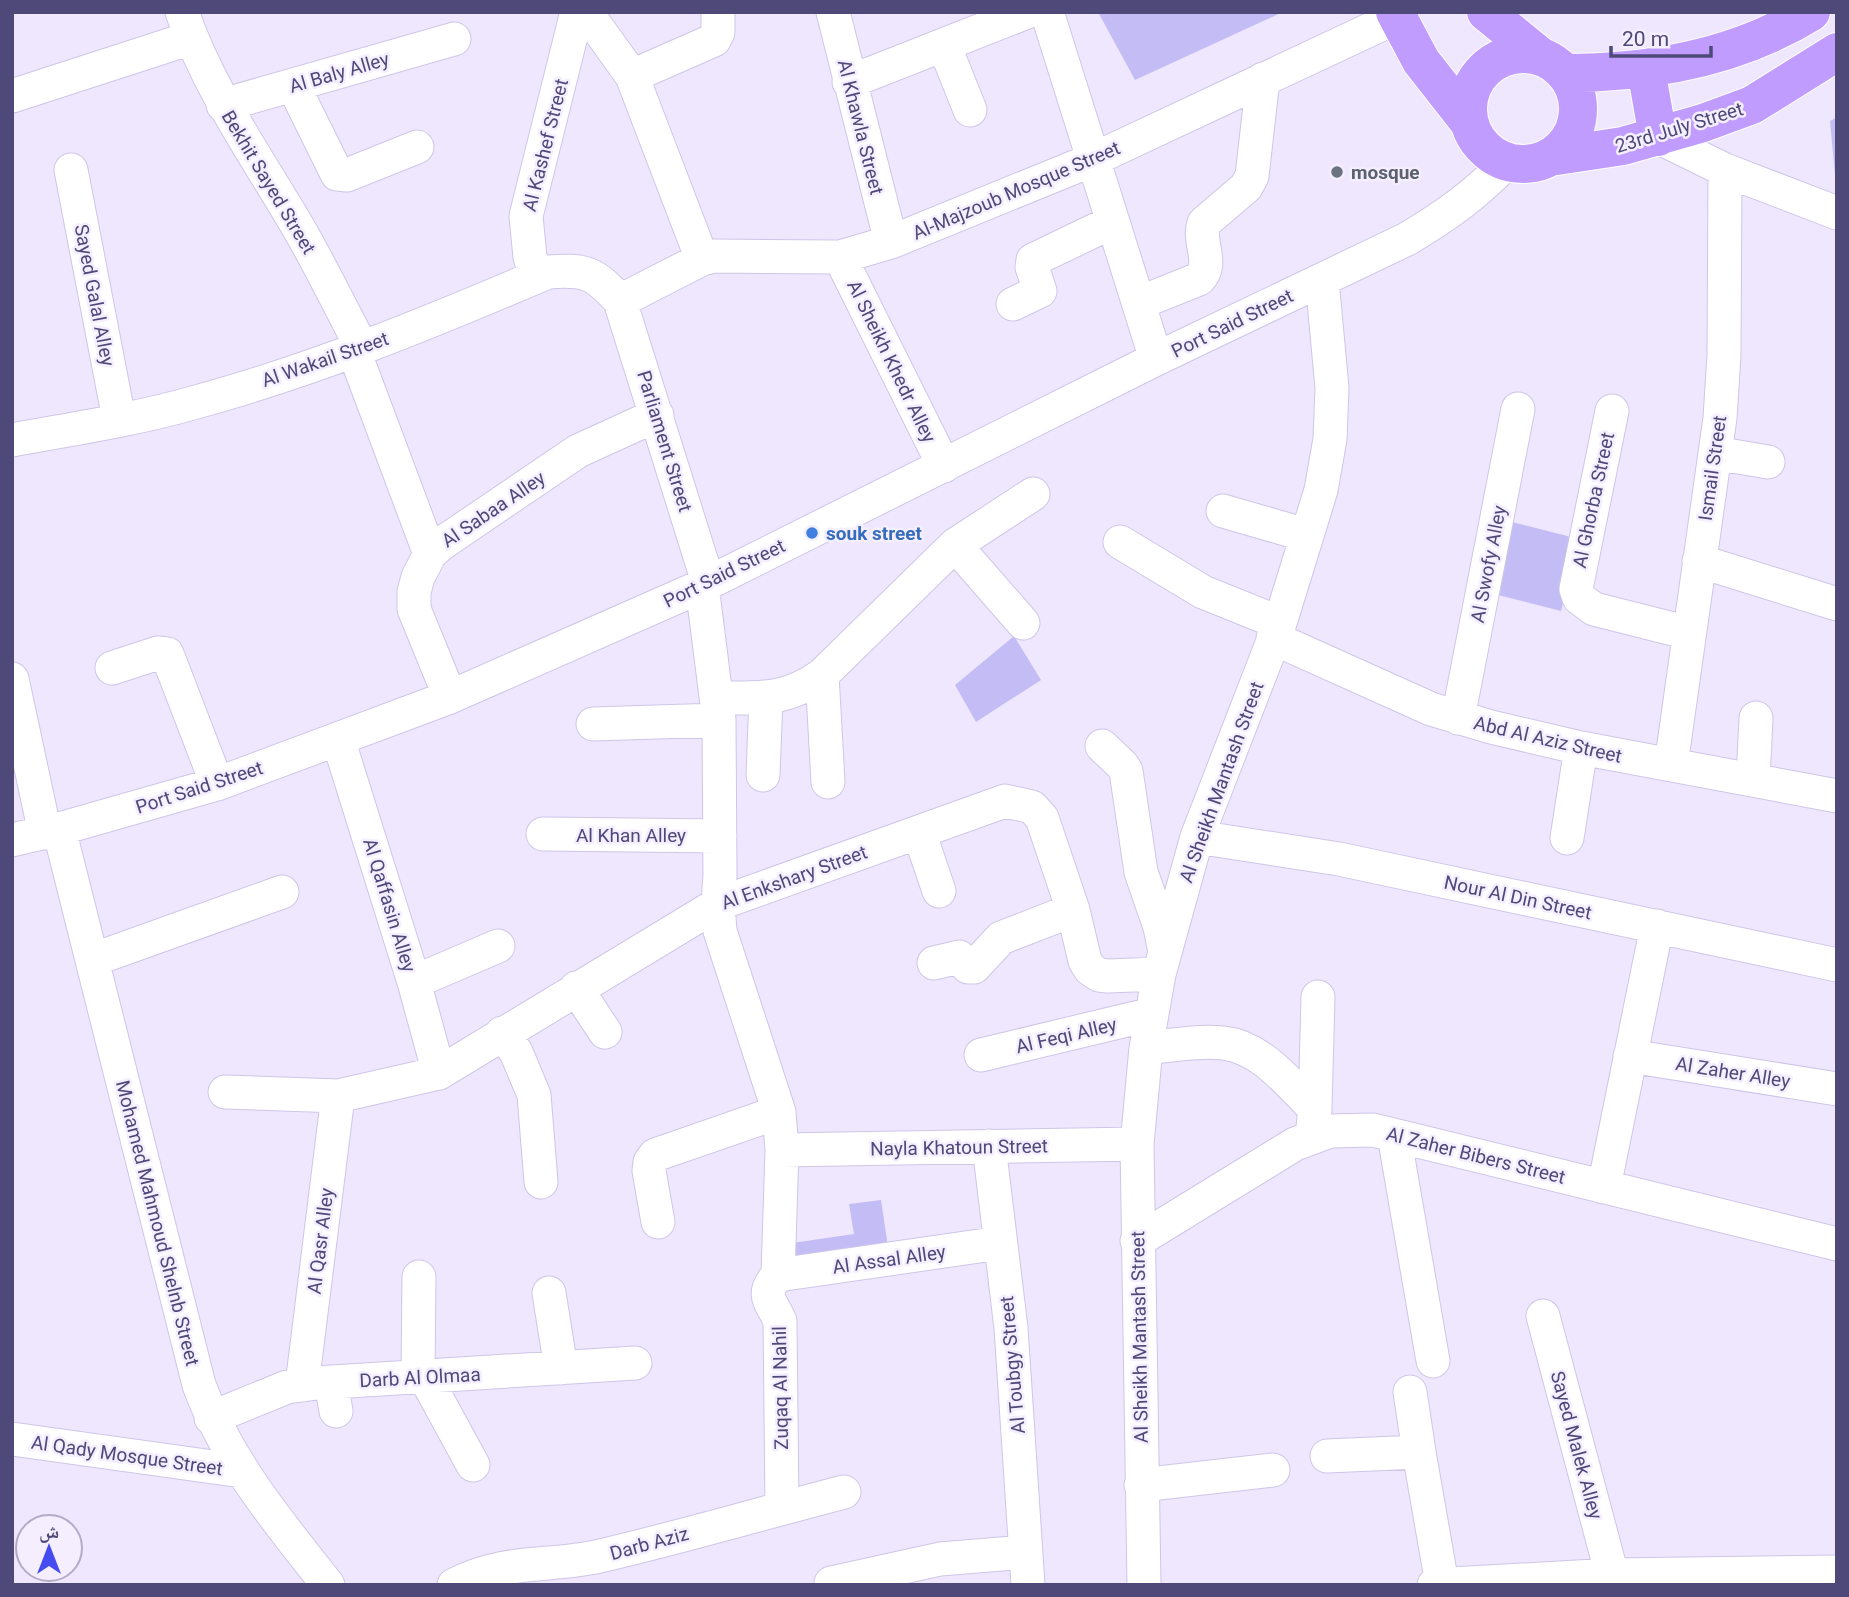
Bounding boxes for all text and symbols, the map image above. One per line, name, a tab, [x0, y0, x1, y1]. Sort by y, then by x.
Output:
scale bar	[1611, 14, 1711, 58]
text: 20 m	[1622, 27, 1669, 51]
street label: Al Baly Alley	[287, 47, 392, 98]
street label: Al Khawla Street	[833, 57, 888, 197]
street label: Al Kashef Street	[518, 76, 573, 214]
street label: 23rd July Street	[1612, 97, 1746, 158]
street label: Bekhit Sayed Street	[217, 106, 321, 258]
street label: Al-Majzoub Mosque Street	[909, 136, 1123, 245]
place label: mosque	[1351, 161, 1420, 184]
marker: mosque	[1329, 164, 1345, 180]
street label: Sayed Galal Alley	[69, 222, 120, 368]
street label: Al Sheikh Khedr Alley	[842, 276, 941, 446]
street label: Port Said Street	[1168, 284, 1297, 363]
street label: Al Wakail Street	[259, 327, 392, 392]
street label: Parliament Street	[632, 368, 697, 515]
street label: Ismail Street	[1694, 414, 1731, 522]
street label: Al Ghorba Street	[1568, 430, 1619, 570]
street label: Al Sabaa Alley	[437, 466, 549, 552]
street label: Al Swofy Alley	[1466, 503, 1511, 625]
place label: souk street	[826, 522, 922, 545]
marker: souk street	[804, 525, 820, 541]
street label: Port Said Street	[660, 534, 789, 613]
street label: Al Sheikh Mantash Street	[1174, 679, 1269, 886]
street label: Abd Al Aziz Street	[1472, 711, 1624, 768]
street label: Port Said Street	[133, 756, 266, 819]
street label: Al Khan Alley	[576, 824, 686, 847]
street label: Al Qaffasin Alley	[358, 835, 421, 975]
street label: Al Enkshary Street	[718, 840, 870, 915]
street label: Nour Al Din Street	[1442, 871, 1594, 924]
street label: Al Feqi Alley	[1013, 1013, 1119, 1058]
street label: Al Zaher Alley	[1674, 1052, 1792, 1093]
street label: Mohamed Mahmoud Shelnb Street	[111, 1078, 204, 1368]
street label: Al Zaher Bibers Street	[1384, 1122, 1568, 1189]
street label: Nayla Khatoun Street	[870, 1134, 1048, 1161]
street label: Al Qasr Alley	[303, 1187, 338, 1295]
street label: Al Sheikh Mantash Street	[1126, 1231, 1153, 1443]
street label: Al Assal Alley	[831, 1240, 947, 1279]
street label: Al Toubgy Street	[995, 1295, 1030, 1435]
street label: Zuqaq Al Nahil	[768, 1326, 793, 1450]
street label: Darb Al Olmaa	[359, 1363, 481, 1392]
street label: Sayed Malek Alley	[1546, 1369, 1607, 1522]
street label: Al Qady Mosque Street	[30, 1431, 224, 1480]
north arrow	[14, 1513, 84, 1583]
text: ش	[39, 1520, 59, 1543]
street label: Darb Aziz	[607, 1522, 691, 1565]

